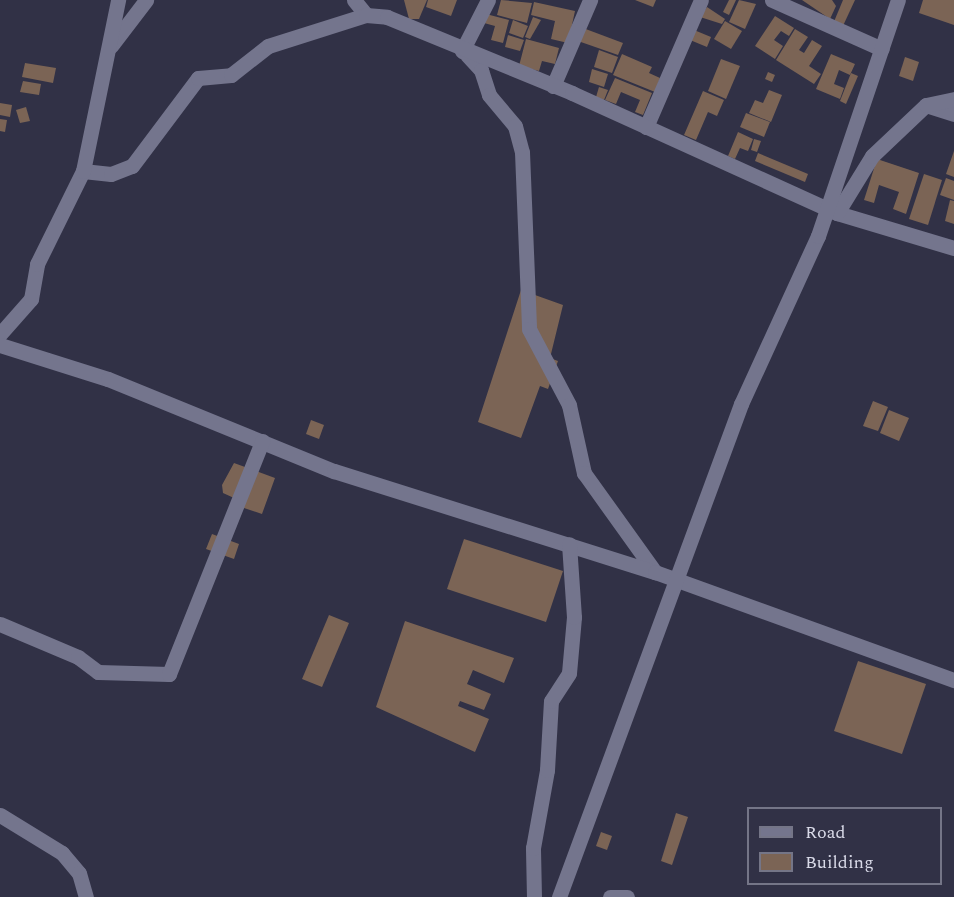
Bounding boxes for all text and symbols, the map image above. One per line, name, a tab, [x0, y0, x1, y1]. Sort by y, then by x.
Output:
legend	[747, 807, 942, 885]
text: Road	[805, 819, 846, 846]
text: Building	[805, 849, 874, 876]

